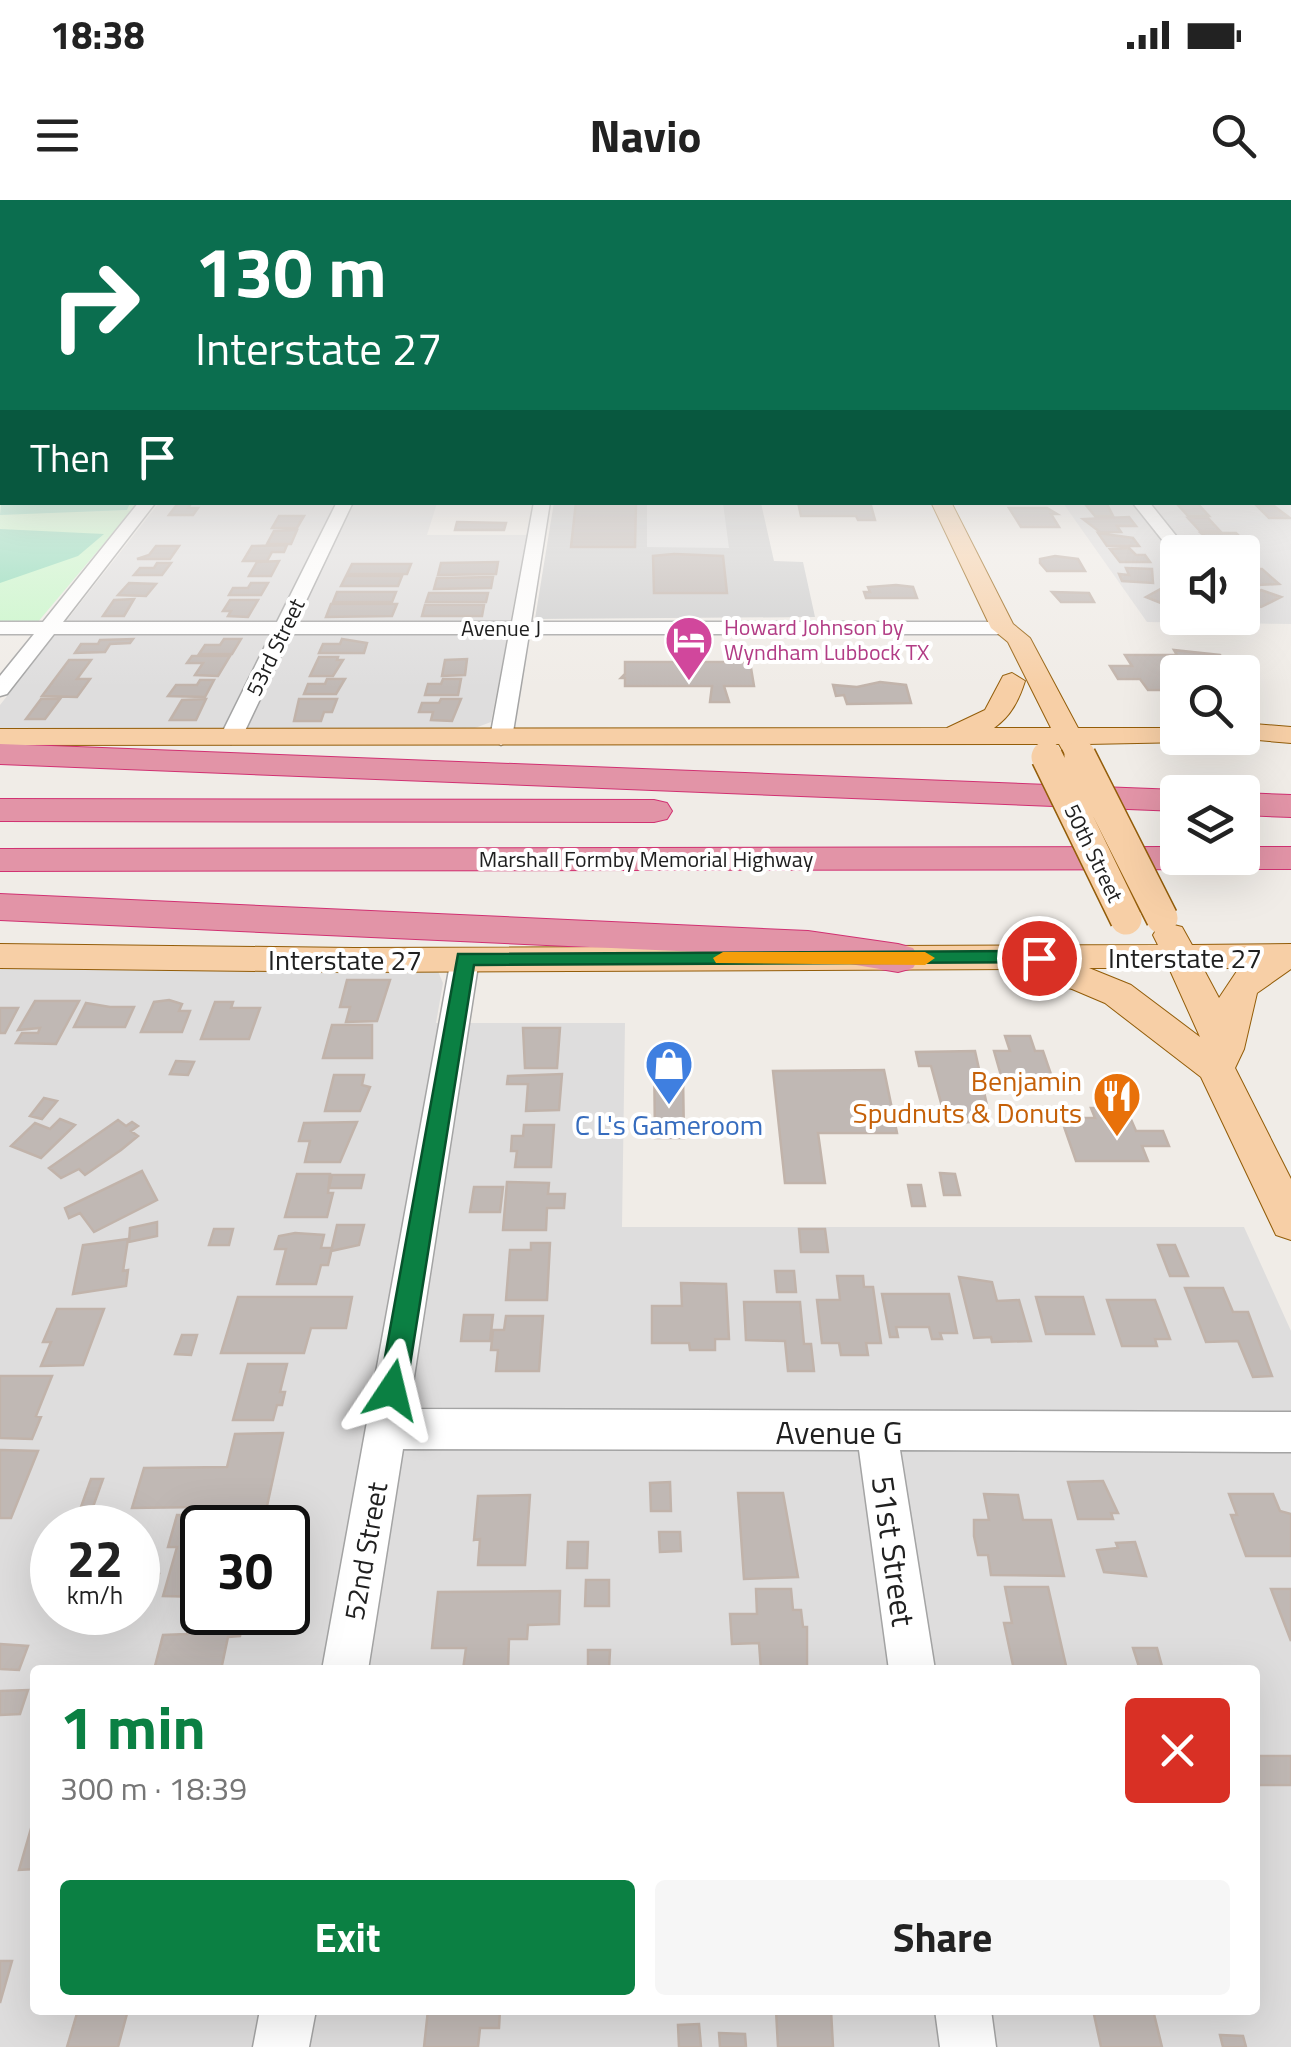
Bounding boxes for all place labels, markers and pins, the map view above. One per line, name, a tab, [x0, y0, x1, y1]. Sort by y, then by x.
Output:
place label: Howard Johnson by Wyndham Lubbock TX	[724, 610, 929, 669]
hotel icon: Howard Johnson by Wyndham Lubbock TX	[663, 614, 715, 682]
pin	[997, 916, 1082, 1001]
shop icon: C L's Gameroom	[643, 1038, 695, 1106]
place label: Benjamin Spudnuts & Donuts	[852, 1059, 1082, 1134]
restaurant icon: Benjamin Spudnuts & Donuts	[1091, 1070, 1143, 1138]
place label: C L's Gameroom	[575, 1103, 763, 1146]

